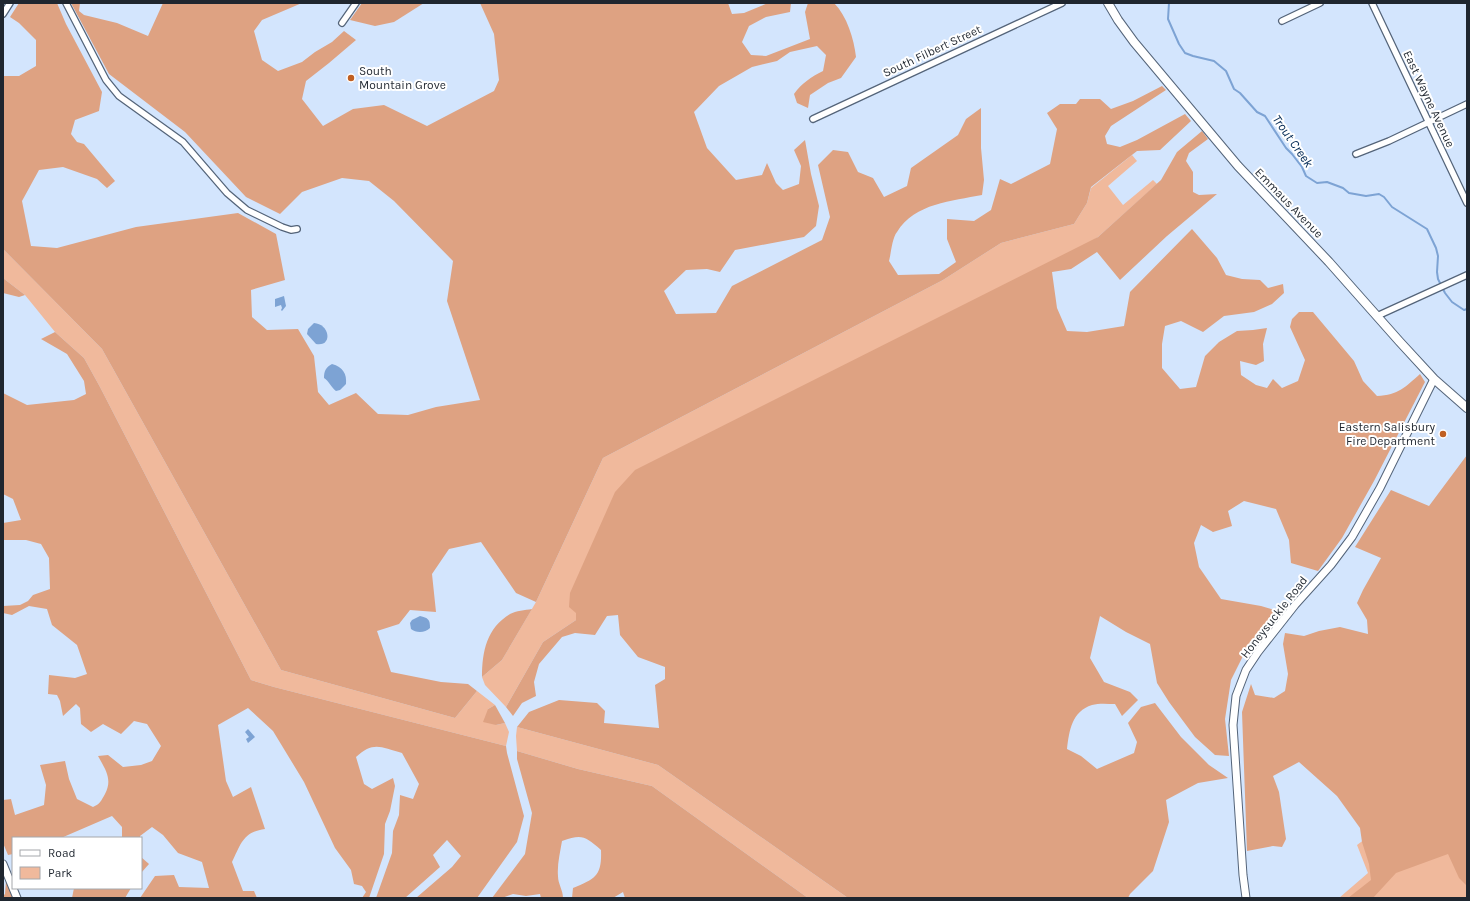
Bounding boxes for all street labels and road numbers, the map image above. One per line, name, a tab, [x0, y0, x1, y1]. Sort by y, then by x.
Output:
street label: South Filbert Street	[881, 22, 984, 80]
street label: East Wayne Avenue	[1400, 48, 1458, 150]
street label: Emmaus Avenue	[1252, 165, 1326, 241]
street label: Honeysuckle Road	[1238, 573, 1310, 661]

